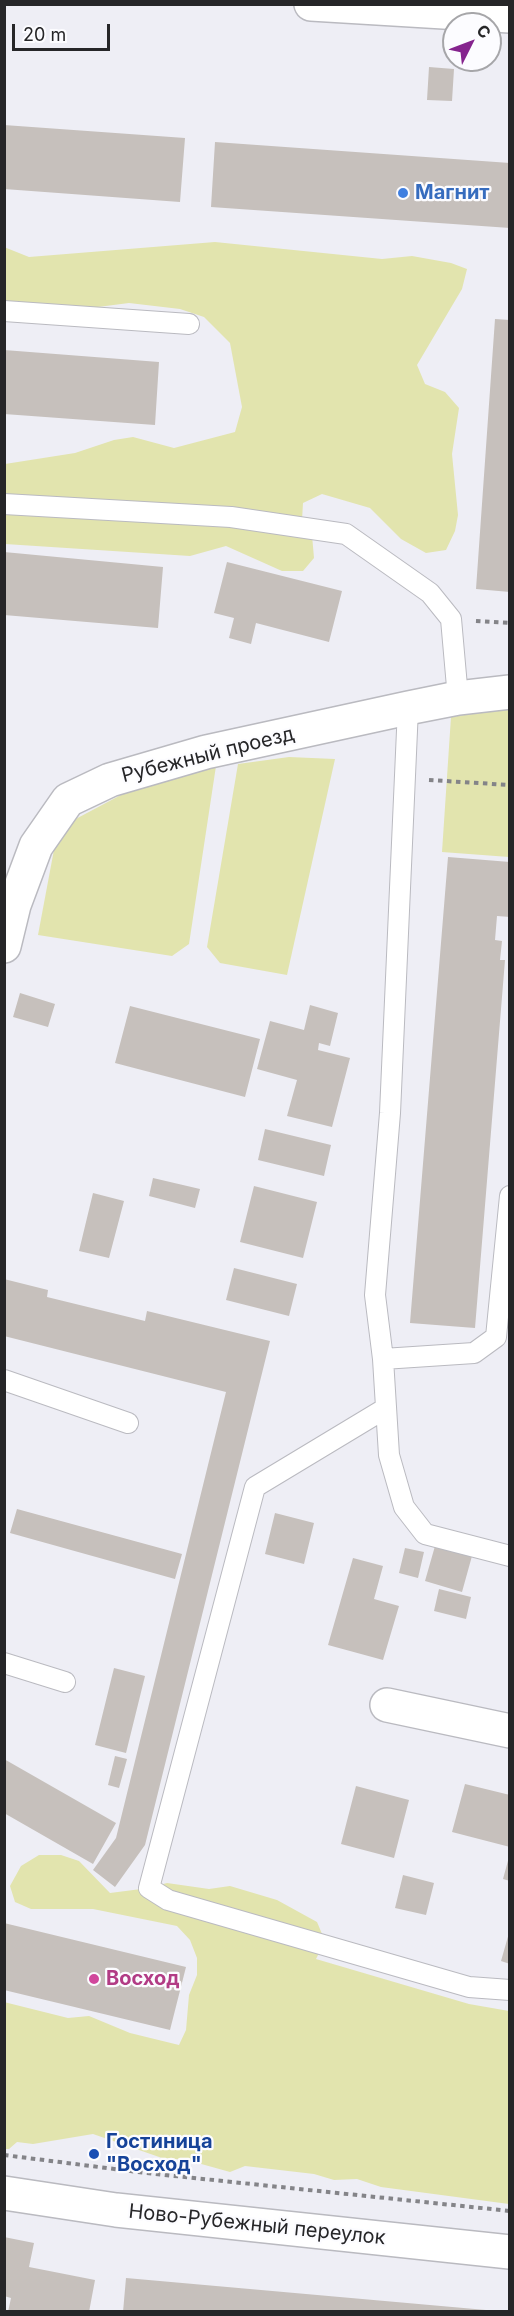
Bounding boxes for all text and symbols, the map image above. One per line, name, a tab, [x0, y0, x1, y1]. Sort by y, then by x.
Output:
scale bar	[15, 12, 112, 50]
north arrow	[442, 12, 502, 72]
text: С	[472, 20, 495, 42]
text: 20 m	[23, 24, 66, 45]
place label: Магнит	[415, 181, 490, 205]
marker: Магнит	[396, 186, 410, 200]
street label: Рубежный проезд	[119, 722, 297, 788]
place label: Восход	[106, 1967, 180, 1991]
marker: Восход	[87, 1972, 101, 1986]
place label: Гостиница "Восход"	[106, 2130, 213, 2177]
marker: Гостиница "Восход"	[87, 2147, 101, 2161]
street label: Ново-Рубежный переулок	[127, 2200, 387, 2250]

